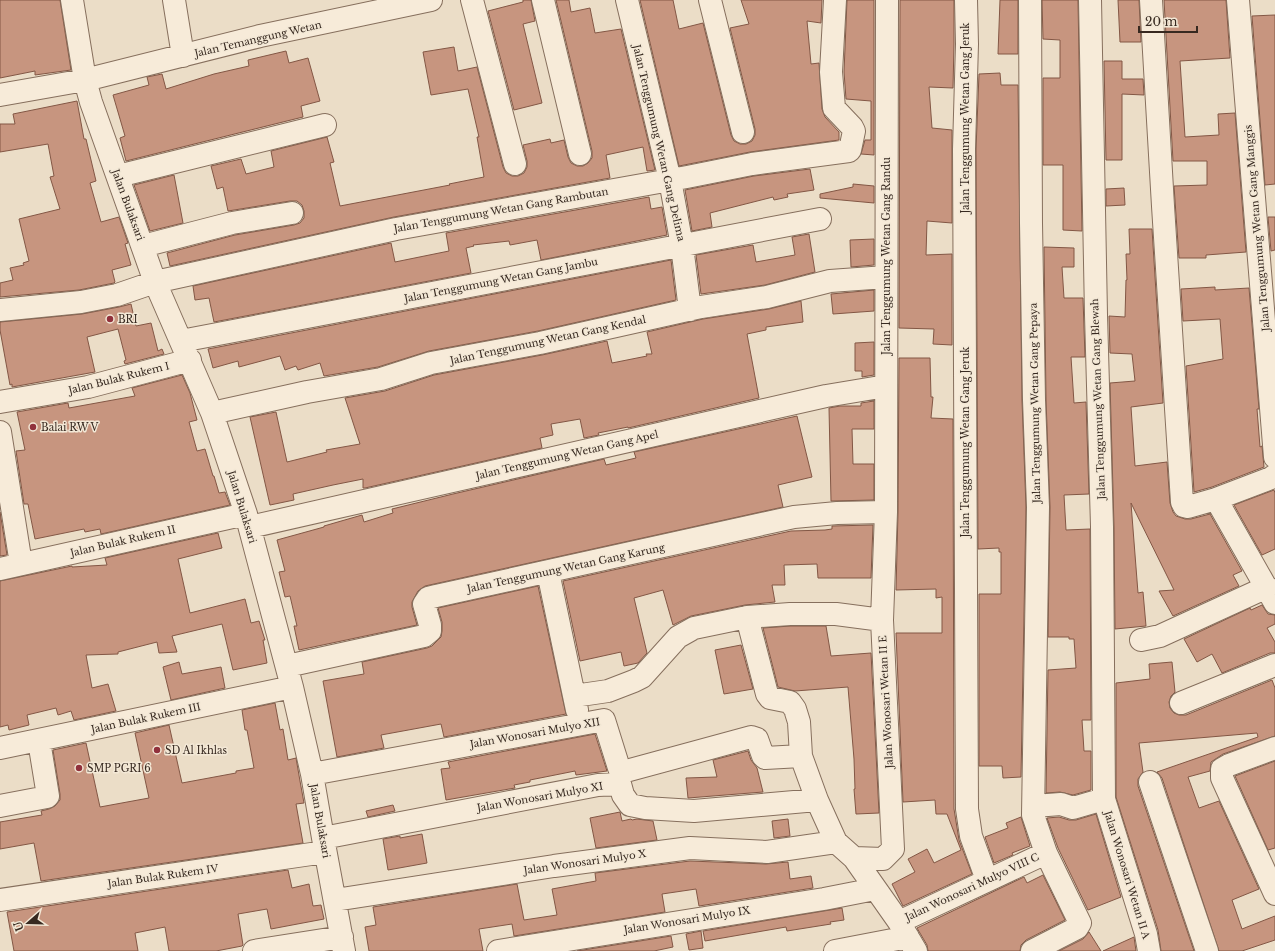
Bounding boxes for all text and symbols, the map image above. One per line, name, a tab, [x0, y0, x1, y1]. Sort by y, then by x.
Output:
scale bar	[1139, 8, 1197, 34]
text: 20 m	[1145, 14, 1177, 29]
street label: Jalan Temanggung Wetan	[191, 18, 323, 60]
street label: Jalan Tenggumung Wetan Gang Jeruk	[959, 22, 972, 216]
street label: Jalan Tenggumung Wetan Gang Delima	[630, 41, 688, 243]
street label: Jalan Tenggumung Wetan Gang Manggis	[1241, 124, 1273, 334]
street label: Jalan Tenggumung Wetan Gang Randu	[880, 157, 893, 357]
street label: Jalan Bulaksari	[108, 166, 147, 243]
street label: Jalan Tenggumung Wetan Gang Rambutan	[391, 185, 609, 236]
street label: Jalan Tenggumung Wetan Gang Jambu	[401, 255, 599, 306]
street label: Jalan Tenggumung Wetan Gang Blewah	[1088, 298, 1108, 502]
street label: Jalan Tenggumung Wetan Gang Pepaya	[1027, 302, 1043, 505]
place label: BRI	[118, 313, 138, 326]
street label: Jalan Tenggumung Wetan Gang Kendal	[447, 313, 647, 368]
marker: BRI	[105, 314, 115, 324]
street label: Jalan Tenggumung Wetan Gang Jeruk	[959, 346, 972, 540]
street label: Jalan Bulak Rukem I	[65, 359, 171, 397]
place label: Balai RW V	[41, 421, 99, 434]
marker: Balai RW V	[28, 422, 38, 432]
street label: Jalan Tenggumung Wetan Gang Apel	[472, 428, 660, 483]
street label: Jalan Bulaksari	[224, 467, 259, 545]
street label: Jalan Bulak Rukem II	[67, 523, 177, 560]
street label: Jalan Tenggumung Wetan Gang Karung	[464, 540, 667, 596]
street label: Jalan Wonosari Wetan II E	[876, 635, 896, 771]
street label: Jalan Bulak Rukem III	[88, 700, 202, 736]
street label: Jalan Wonosari Mulyo XII	[467, 715, 601, 751]
place label: SD Al Ikhlas	[165, 744, 228, 757]
marker: SD Al Ikhlas	[152, 745, 162, 755]
place label: SMP PGRI 6	[87, 762, 151, 775]
marker: SMP PGRI 6	[74, 763, 84, 773]
street label: Jalan Wonosari Mulyo XI	[474, 780, 604, 815]
street label: Jalan Bulaksari	[307, 781, 333, 860]
street label: Jalan Wonosari Wetan II A	[1101, 807, 1153, 941]
street label: Jalan Wonosari Mulyo X	[521, 847, 648, 877]
street label: Jalan Wonosari Mulyo VIII C	[901, 850, 1041, 925]
street label: Jalan Bulak Rukem IV	[105, 862, 219, 890]
north arrow	[8, 903, 48, 943]
street label: Jalan Wonosari Mulyo IX	[621, 903, 752, 937]
text: U	[10, 919, 27, 933]

